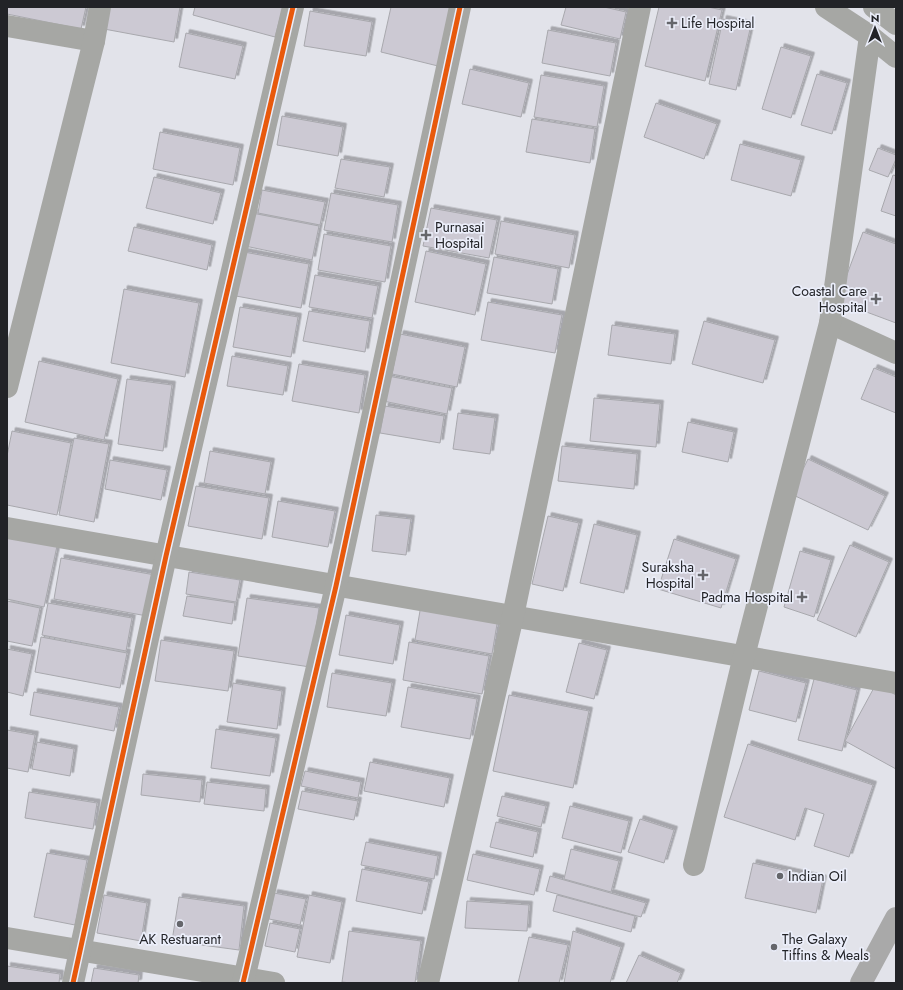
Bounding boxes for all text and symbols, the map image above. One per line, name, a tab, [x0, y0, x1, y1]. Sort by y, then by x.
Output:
north arrow	[855, 8, 895, 48]
text: N	[871, 10, 879, 26]
place label: Life Hospital	[681, 13, 755, 33]
marker: Life Hospital	[666, 17, 678, 29]
place label: Purnasai Hospital	[435, 217, 485, 253]
marker: Purnasai Hospital	[420, 229, 432, 241]
place label: Coastal Care Hospital	[792, 281, 867, 317]
marker: Coastal Care Hospital	[870, 293, 882, 305]
place label: Suraksha Hospital	[642, 557, 694, 593]
marker: Suraksha Hospital	[697, 569, 709, 581]
place label: Padma Hospital	[701, 587, 793, 607]
marker: Padma Hospital	[796, 591, 808, 603]
place label: Indian Oil	[788, 866, 847, 886]
marker: Indian Oil	[775, 871, 785, 881]
marker: AK Restuarant	[175, 919, 185, 929]
place label: AK Restuarant	[139, 929, 222, 949]
place label: The Galaxy Tiffins & Meals	[782, 929, 869, 965]
marker: The Galaxy Tiffins & Meals	[769, 942, 779, 952]

